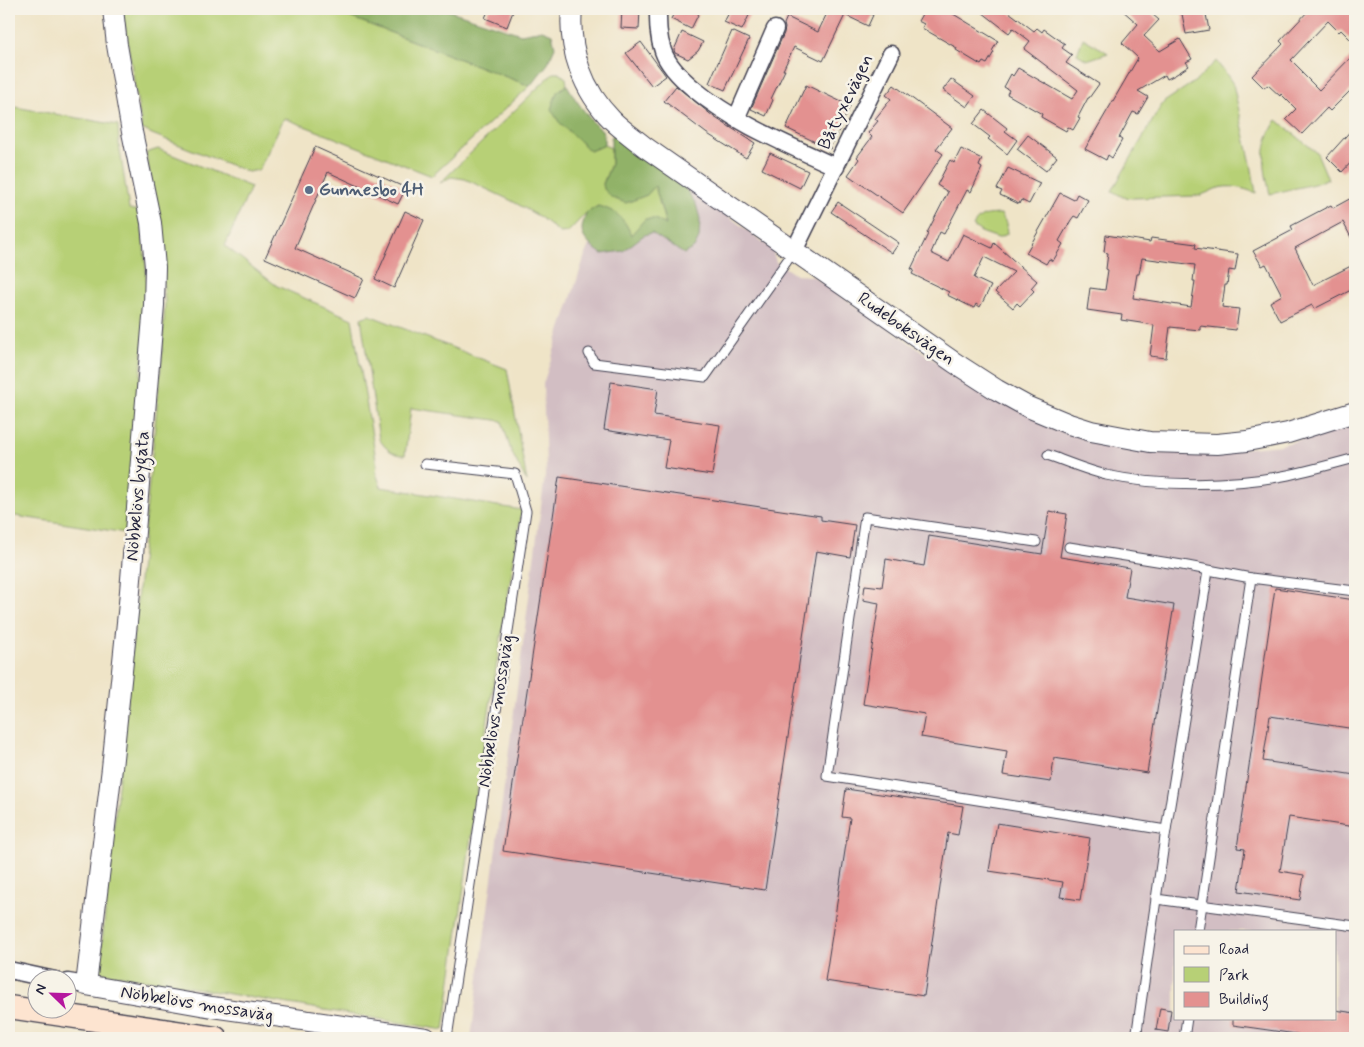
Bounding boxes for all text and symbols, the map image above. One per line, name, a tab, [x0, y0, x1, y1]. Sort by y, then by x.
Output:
street label: Båtyxevägen	[813, 50, 879, 154]
place label: Gunnesbo 4H	[319, 178, 424, 202]
marker: Gunnesbo 4H	[303, 184, 315, 196]
street label: Rudeboksvägen	[853, 287, 959, 371]
street label: Nöbbelövs bygata	[120, 430, 158, 562]
street label: Nöbbelövs mossaväg	[472, 633, 520, 789]
legend	[1174, 930, 1336, 1020]
text: Road	[1219, 940, 1249, 960]
text: Park	[1219, 966, 1249, 986]
north arrow	[28, 970, 78, 1020]
street label: Nöbbelövs mossaväg	[119, 980, 275, 1028]
text: N	[31, 982, 51, 997]
text: Building	[1219, 990, 1269, 1011]

